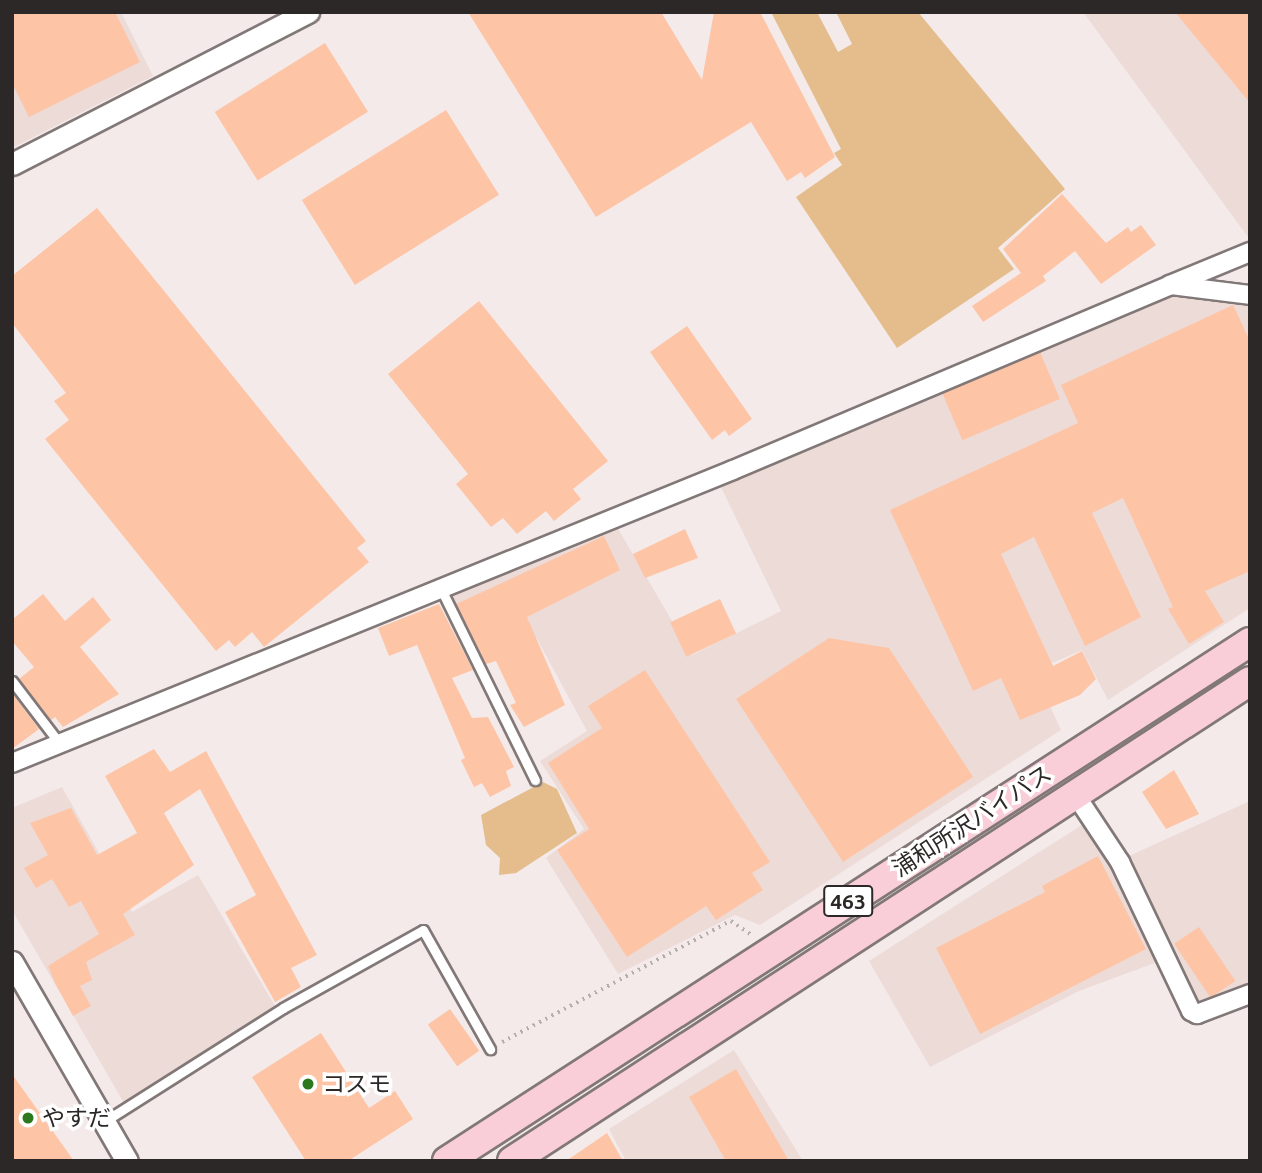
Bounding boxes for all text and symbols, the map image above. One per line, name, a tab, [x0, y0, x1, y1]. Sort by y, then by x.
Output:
street label: 浦和所沢バイパス	[887, 759, 1057, 883]
road number: 463	[822, 884, 874, 918]
place label: コスモ	[322, 1070, 391, 1098]
marker: コスモ	[300, 1076, 316, 1092]
place label: やすだ	[42, 1104, 111, 1132]
marker: やすだ	[20, 1110, 36, 1126]

